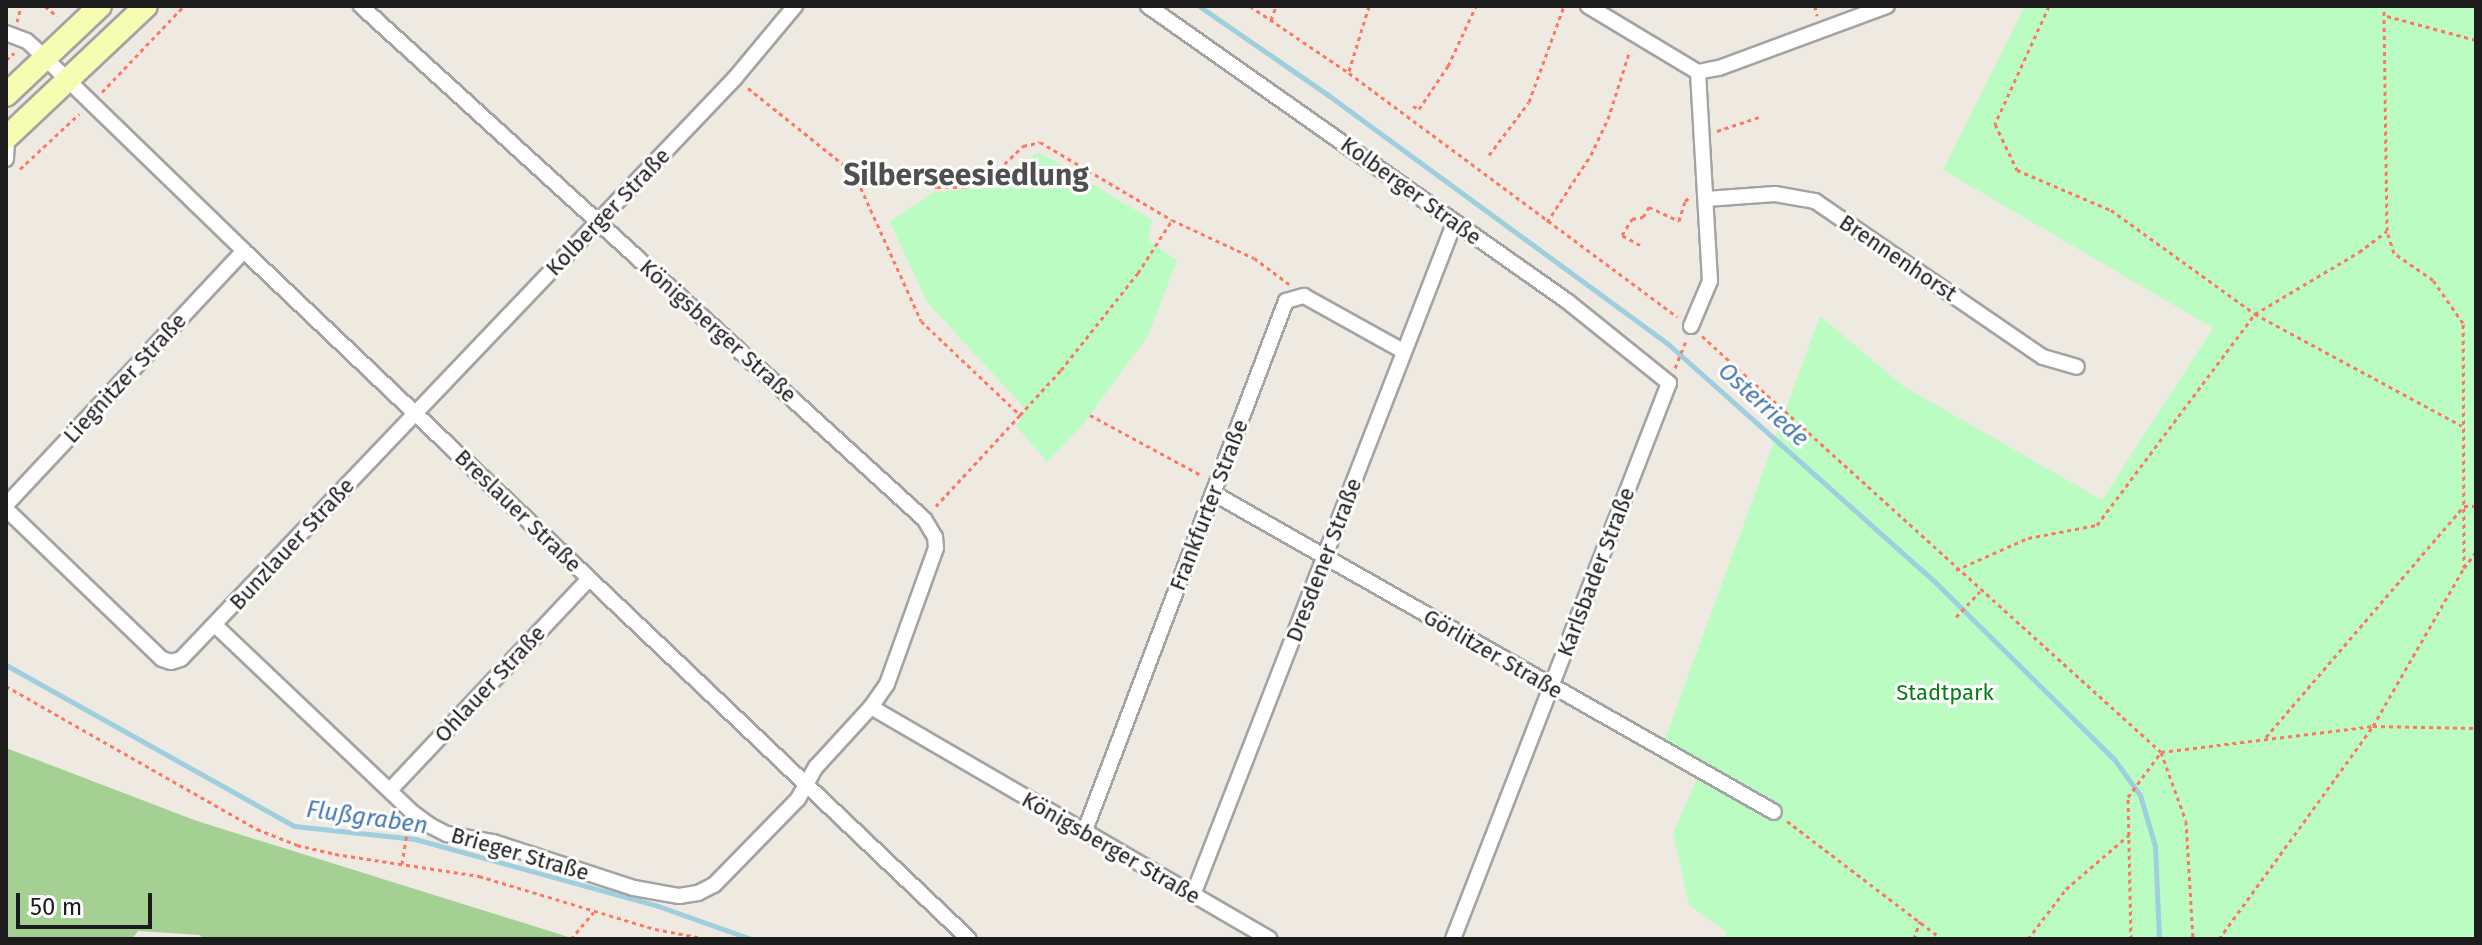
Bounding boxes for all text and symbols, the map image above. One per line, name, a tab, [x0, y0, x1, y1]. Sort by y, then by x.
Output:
street label: Kolberger Straße	[1336, 131, 1486, 251]
street label: Kolberger Straße	[540, 143, 676, 281]
district label: Silberseesiedlung	[843, 157, 1089, 193]
street label: Brennenhorst	[1834, 209, 1962, 307]
street label: Königsberger Straße	[634, 254, 802, 408]
street label: Liegnitzer Straße	[58, 308, 192, 448]
water label: Osterriede	[1712, 357, 1814, 453]
street label: Frankfurter Straße	[1164, 416, 1254, 594]
street label: Breslauer Straße	[449, 444, 587, 578]
street label: Bunzlauer Straße	[224, 473, 360, 615]
street label: Dresdener Straße	[1281, 474, 1367, 646]
street label: Karlsbader Straße	[1552, 484, 1640, 660]
street label: Görlitzer Straße	[1419, 604, 1567, 704]
street label: Ohlauer Straße	[429, 620, 551, 748]
park label: Stadtpark	[1896, 680, 1994, 706]
street label: Königsberger Straße	[1017, 786, 1205, 910]
water label: Flußgraben	[304, 795, 430, 841]
street label: Brieger Straße	[448, 822, 592, 886]
scale bar	[20, 877, 156, 927]
text: 50 m	[30, 893, 82, 921]

